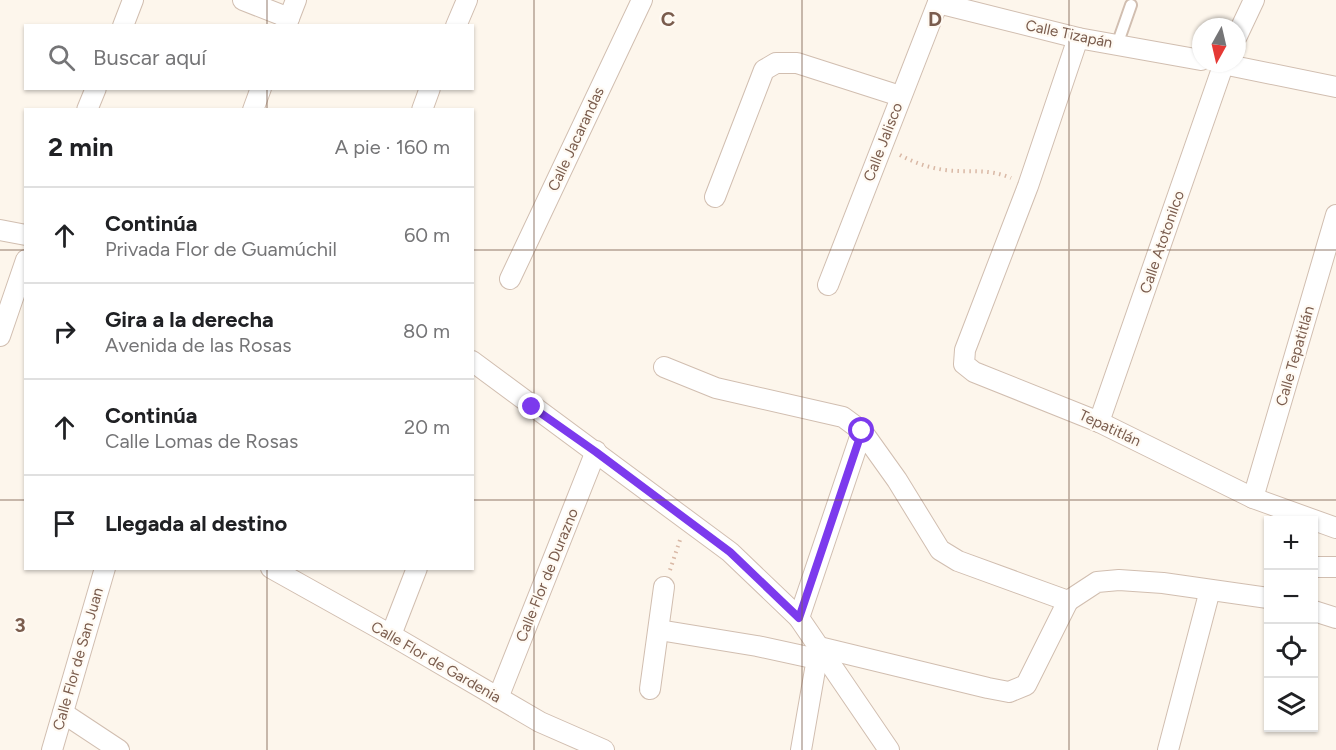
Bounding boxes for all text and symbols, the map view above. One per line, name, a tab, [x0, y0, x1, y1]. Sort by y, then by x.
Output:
text: C	[661, 7, 675, 31]
text: D	[928, 7, 942, 31]
street label: Calle Tizapán	[1024, 16, 1114, 52]
north arrow	[1192, 18, 1246, 72]
search box	[24, 24, 474, 90]
icon: search	[45, 41, 78, 74]
text: Buscar aquí	[93, 44, 206, 71]
street label: Calle Jacarandas	[544, 84, 608, 194]
street label: Calle Jalisco	[860, 100, 906, 184]
text: 2 min	[48, 131, 114, 163]
text: A pie · 160 m	[335, 135, 450, 159]
street label: Calle Atotonilco	[1136, 188, 1188, 296]
text: Continúa	[105, 210, 198, 237]
icon: ahead	[48, 219, 81, 252]
text: 60 m	[404, 223, 450, 247]
text: Privada Flor de Guamúchil	[105, 237, 337, 261]
street label: Calle Tepatitlán	[1272, 304, 1318, 408]
text: Gira a la derecha	[105, 306, 274, 333]
icon: right	[48, 315, 81, 348]
text: 80 m	[403, 319, 450, 343]
text: Avenida de las Rosas	[105, 333, 291, 357]
route end	[518, 393, 544, 419]
text: Continúa	[105, 402, 198, 429]
street label: Tepatitlán	[1076, 406, 1144, 450]
icon: ahead	[48, 411, 81, 444]
text: 20 m	[404, 415, 450, 439]
route start	[848, 417, 874, 443]
text: Calle Lomas de Rosas	[105, 429, 298, 453]
street label: Calle Flor de Durazno	[512, 505, 582, 644]
icon: arrive	[48, 507, 81, 540]
text: Llegada al destino	[105, 510, 287, 537]
map controls	[1264, 516, 1318, 732]
button: +	[1264, 516, 1318, 570]
button: −	[1264, 570, 1318, 624]
street label: Calle Flor de San Juan	[49, 586, 107, 732]
text: 3	[14, 613, 26, 637]
street label: Calle Flor de Gardenia	[368, 617, 504, 707]
button: locate	[1264, 624, 1318, 678]
button: layers	[1264, 678, 1318, 732]

